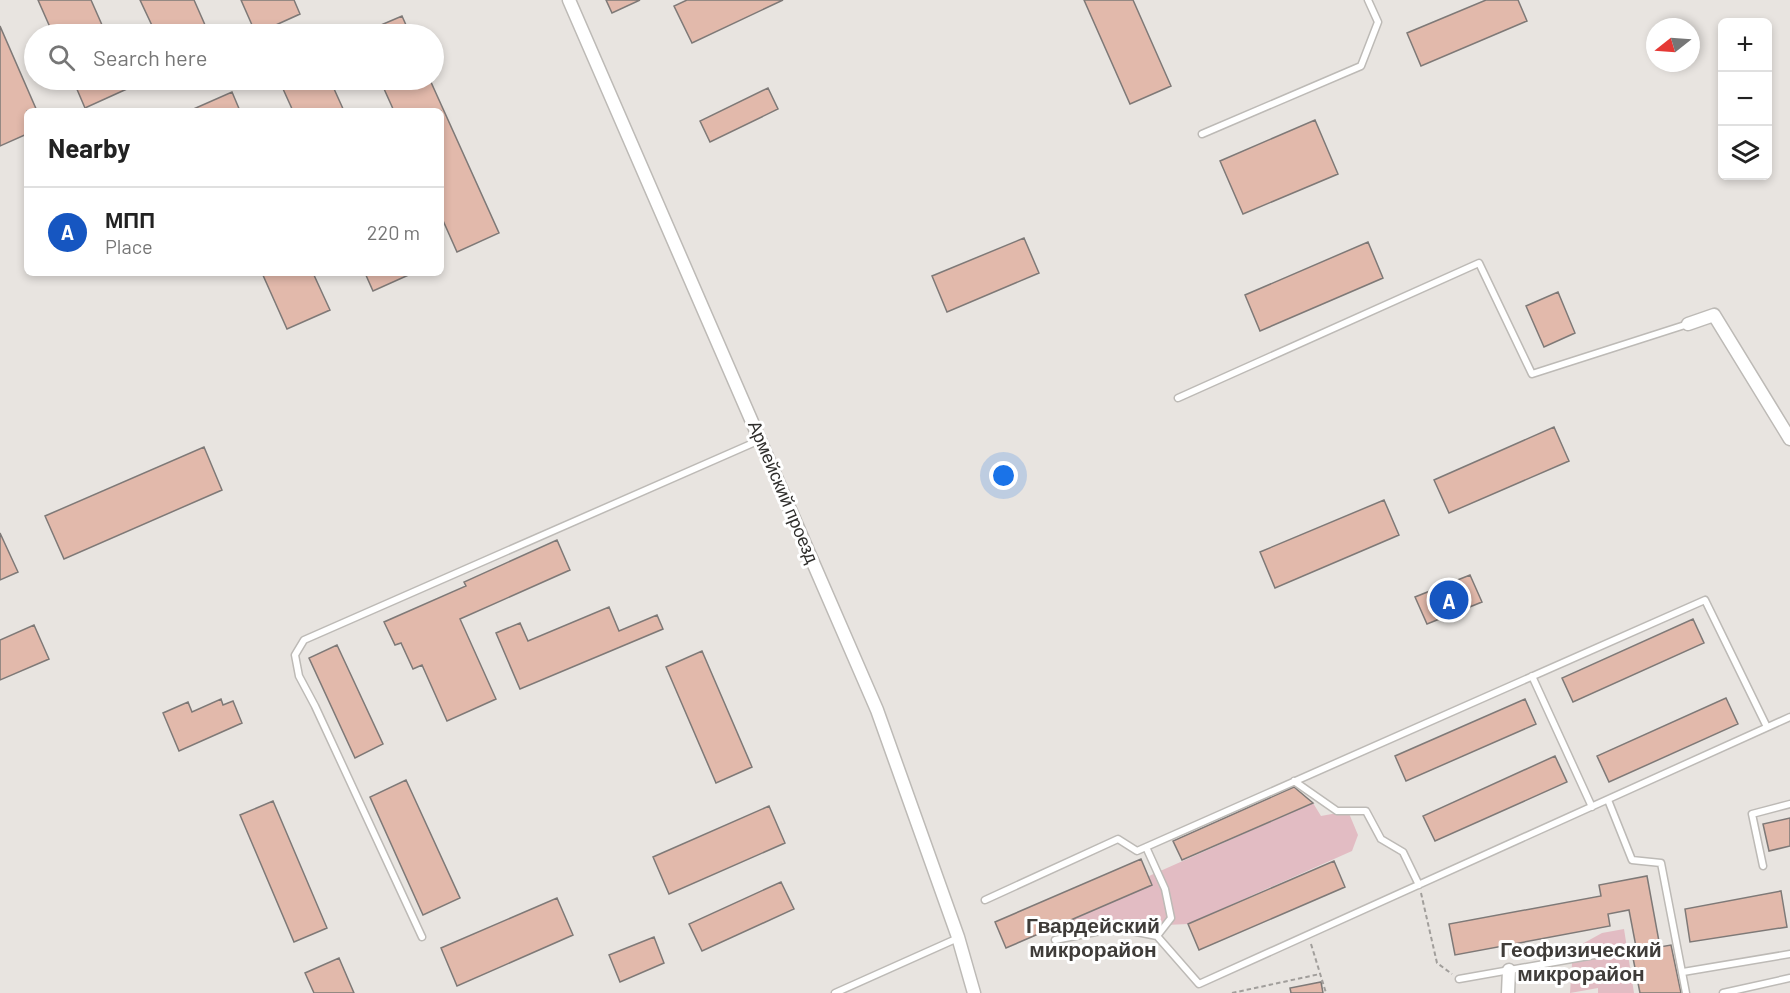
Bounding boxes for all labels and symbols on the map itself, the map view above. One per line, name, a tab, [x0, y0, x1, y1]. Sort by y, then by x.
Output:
north arrow	[1646, 18, 1700, 72]
street label: Армейский проезд	[744, 417, 824, 567]
your location	[989, 461, 1018, 490]
pin: A	[1430, 578, 1468, 622]
district label: Гвардейский микрорайон	[1026, 912, 1160, 961]
district label: Геофизический микрорайон	[1500, 936, 1662, 985]

